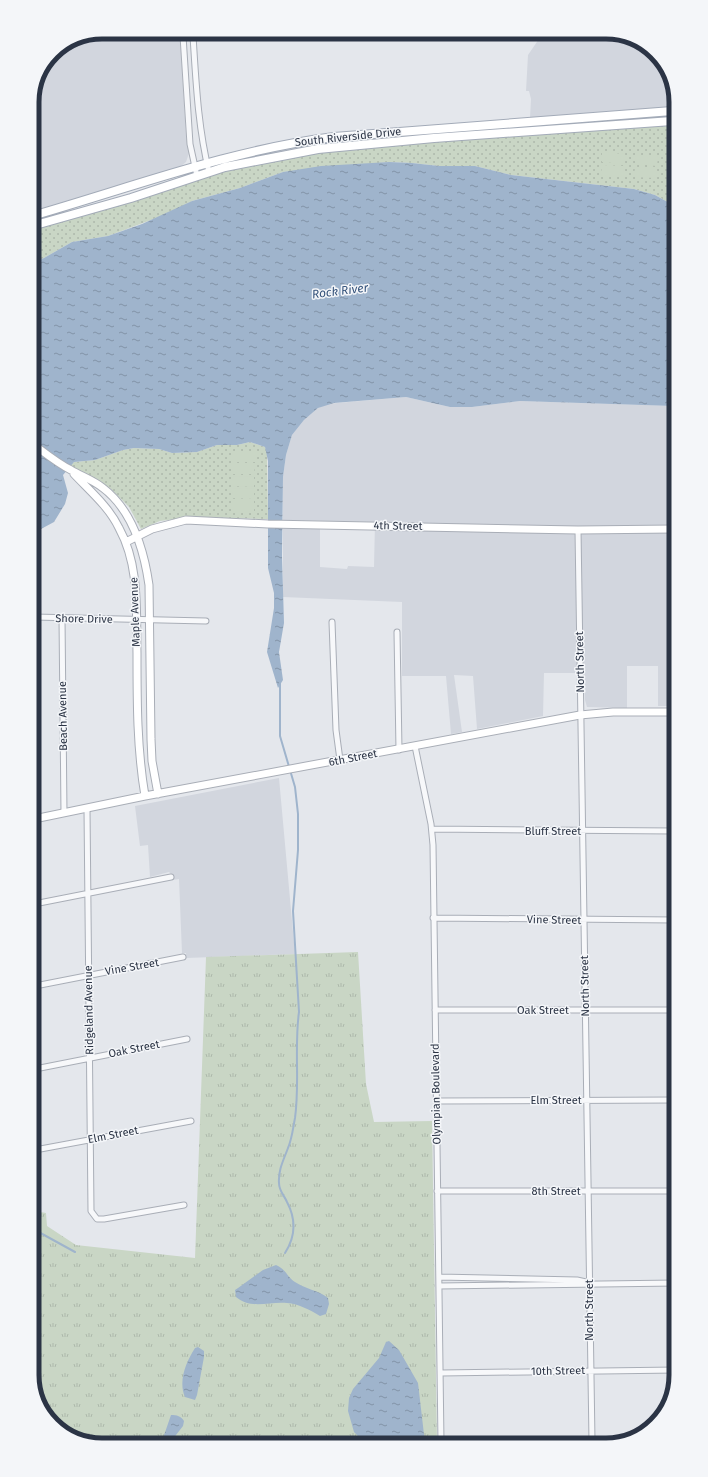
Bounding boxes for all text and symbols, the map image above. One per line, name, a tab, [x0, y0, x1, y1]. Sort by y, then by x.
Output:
street label: South Riverside Drive	[294, 125, 402, 149]
water label: Rock River	[311, 281, 369, 301]
street label: 4th Street	[373, 519, 423, 533]
street label: Maple Avenue	[127, 577, 143, 647]
street label: Shore Drive	[55, 612, 113, 626]
street label: North Street	[573, 631, 587, 693]
street label: Beach Avenue	[56, 681, 70, 751]
street label: 6th Street	[328, 747, 378, 769]
street label: Bluff Street	[525, 825, 581, 838]
street label: Vine Street	[527, 913, 581, 927]
street label: North Street	[578, 955, 592, 1017]
street label: Vine Street	[104, 956, 160, 978]
street label: Ridgeland Avenue	[82, 965, 96, 1055]
street label: Oak Street	[517, 1004, 569, 1017]
street label: Oak Street	[107, 1038, 161, 1060]
street label: Olympian Boulevard	[429, 1043, 443, 1145]
street label: Elm Street	[530, 1094, 582, 1107]
street label: Elm Street	[87, 1124, 139, 1146]
street label: 8th Street	[531, 1185, 581, 1198]
street label: North Street	[583, 1279, 596, 1341]
street label: 10th Street	[531, 1364, 585, 1378]

